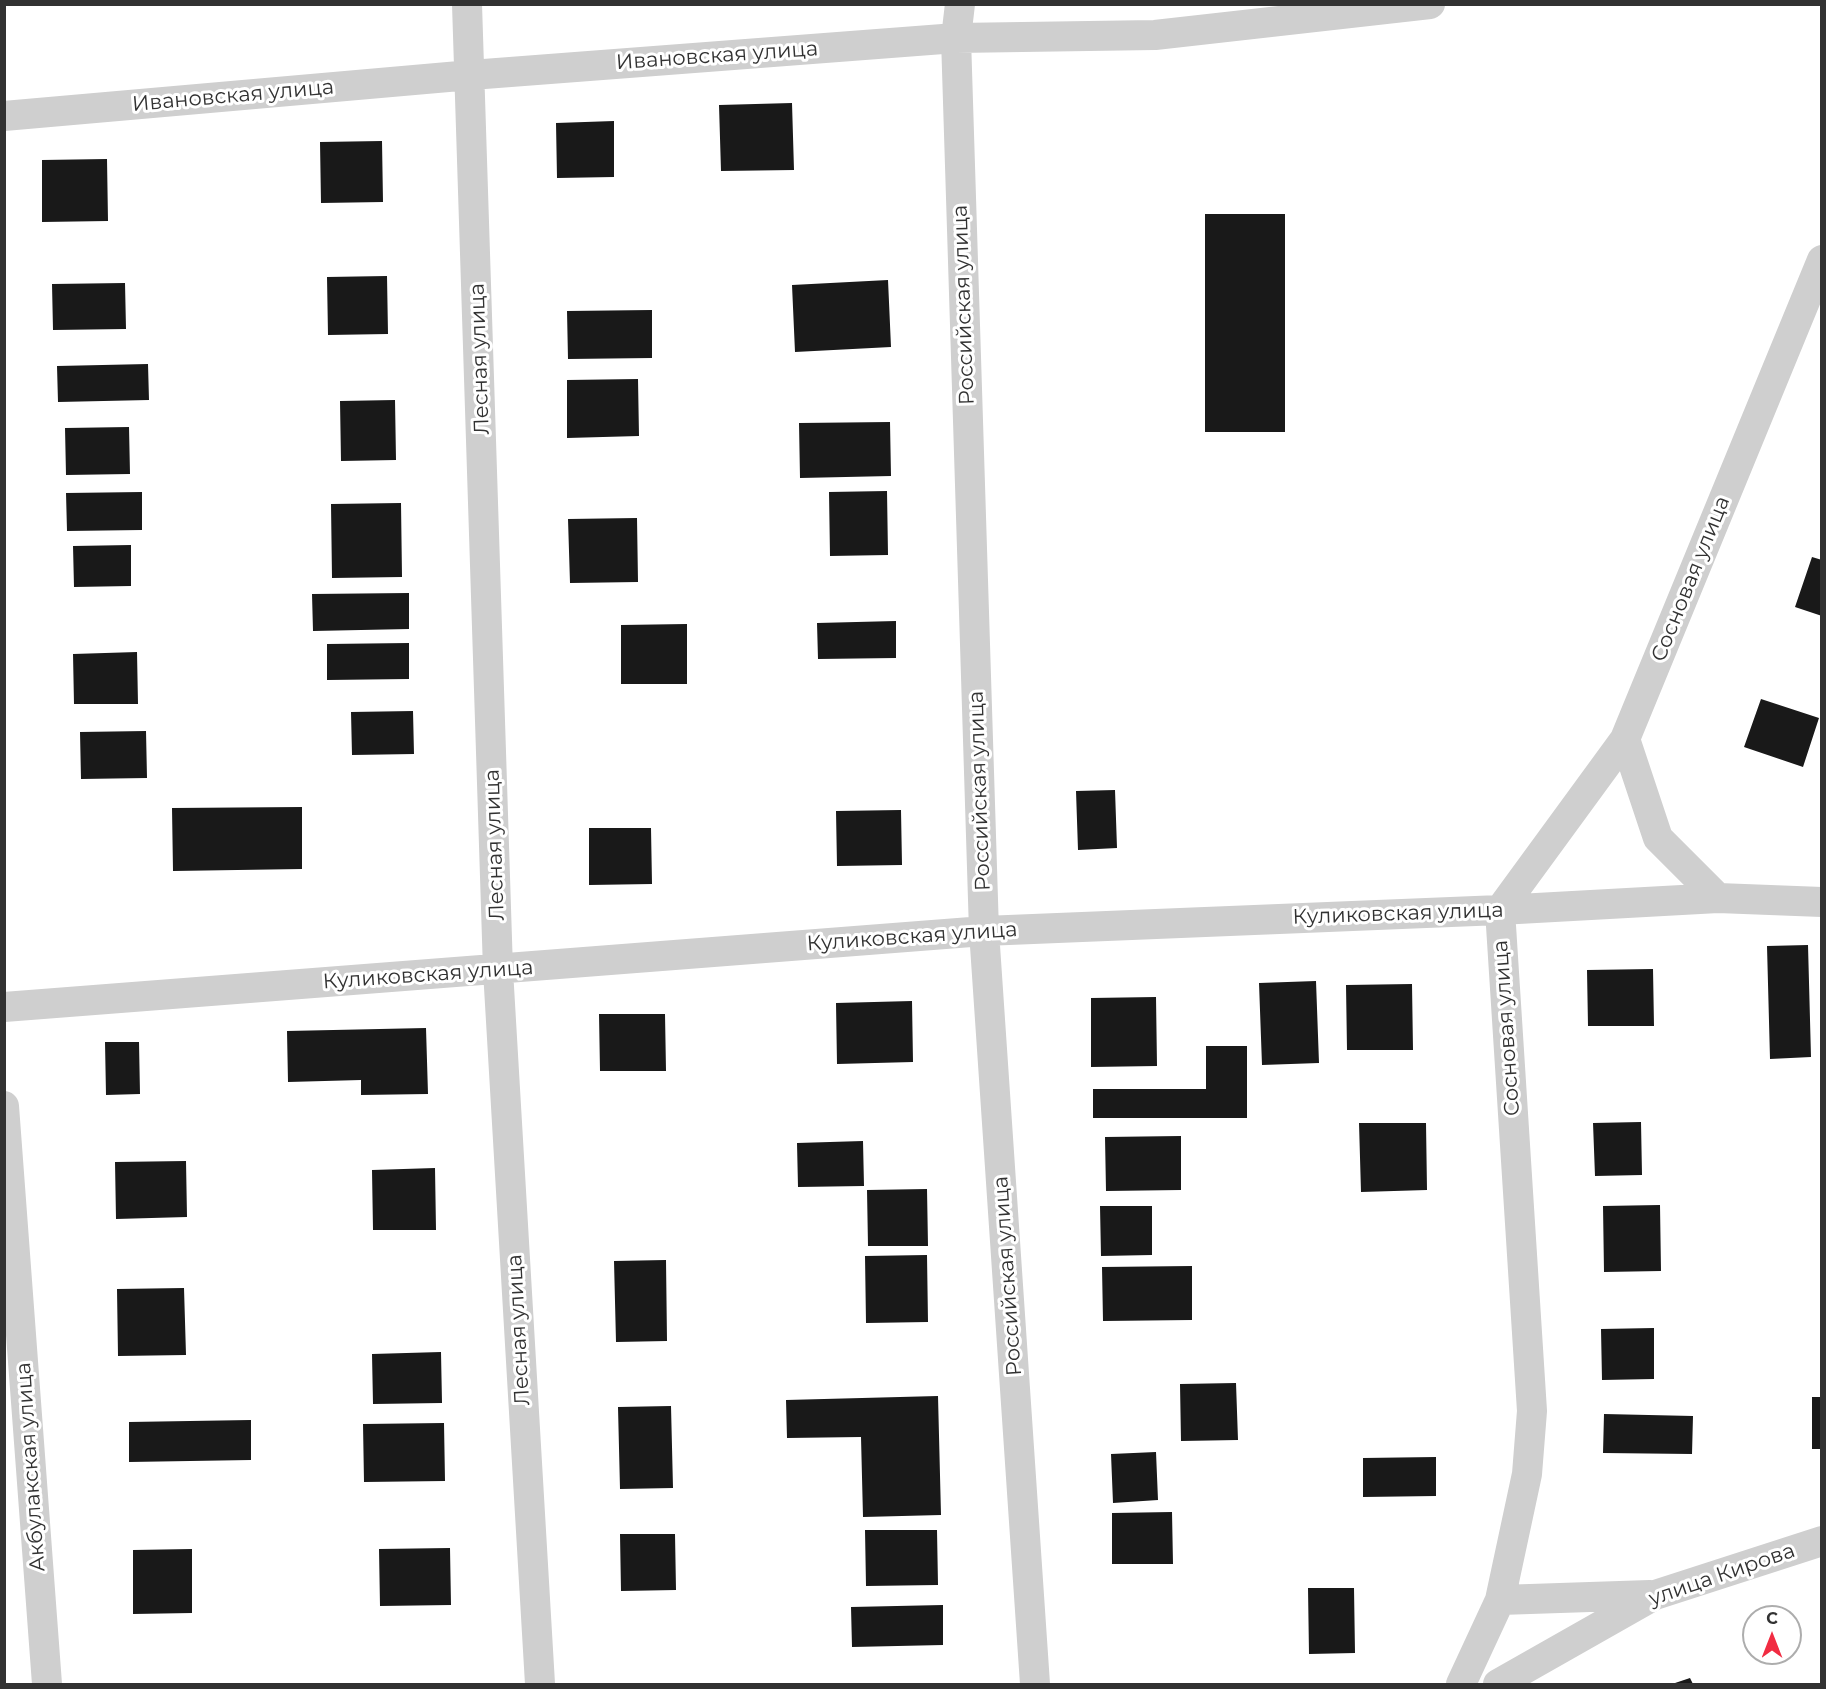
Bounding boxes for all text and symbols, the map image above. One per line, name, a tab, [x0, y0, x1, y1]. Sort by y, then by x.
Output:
street label: Ивановская улица	[615, 36, 819, 76]
street label: Ивановская улица	[131, 75, 335, 117]
street label: Российская улица	[948, 205, 980, 405]
street label: Лесная улица	[465, 283, 495, 435]
street label: Сосновая улица	[1646, 493, 1736, 665]
street label: Российская улица	[964, 691, 996, 891]
street label: Лесная улица	[480, 769, 510, 921]
street label: Куликовская улица	[1292, 898, 1504, 930]
street label: Куликовская улица	[806, 917, 1018, 957]
street label: Сосновая улица	[1488, 939, 1526, 1117]
street label: Куликовская улица	[322, 955, 534, 995]
street label: Российская улица	[988, 1175, 1028, 1377]
street label: Лесная улица	[502, 1254, 536, 1406]
street label: Акбулакская улица	[11, 1362, 51, 1572]
street label: улица Кирова	[1646, 1538, 1798, 1612]
north arrow	[1742, 1605, 1802, 1665]
text: С	[1766, 1609, 1778, 1628]

